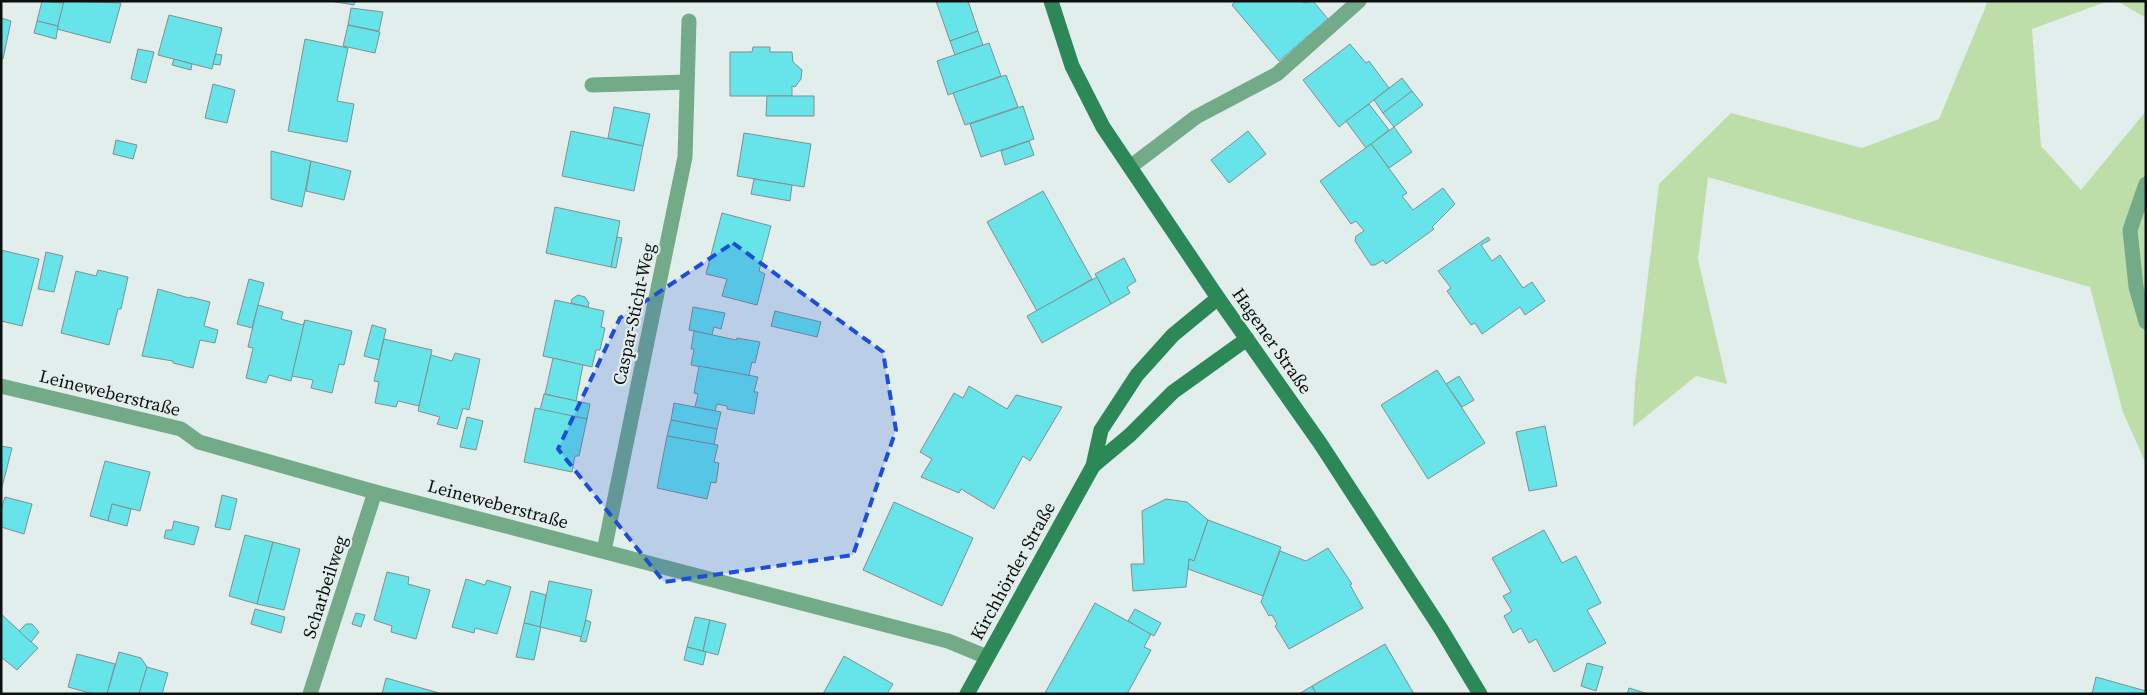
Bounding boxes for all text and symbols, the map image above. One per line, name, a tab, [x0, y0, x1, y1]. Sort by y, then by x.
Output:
street label: Caspar-Sticht-Weg	[606, 240, 661, 387]
street label: Hagener Straße	[1227, 283, 1318, 399]
street label: Leineweberstraße	[37, 363, 183, 422]
street label: Leineweberstraße	[425, 473, 571, 534]
street label: Kirchhörder Straße	[964, 497, 1061, 645]
street label: Scharbeilweg	[296, 532, 353, 642]

